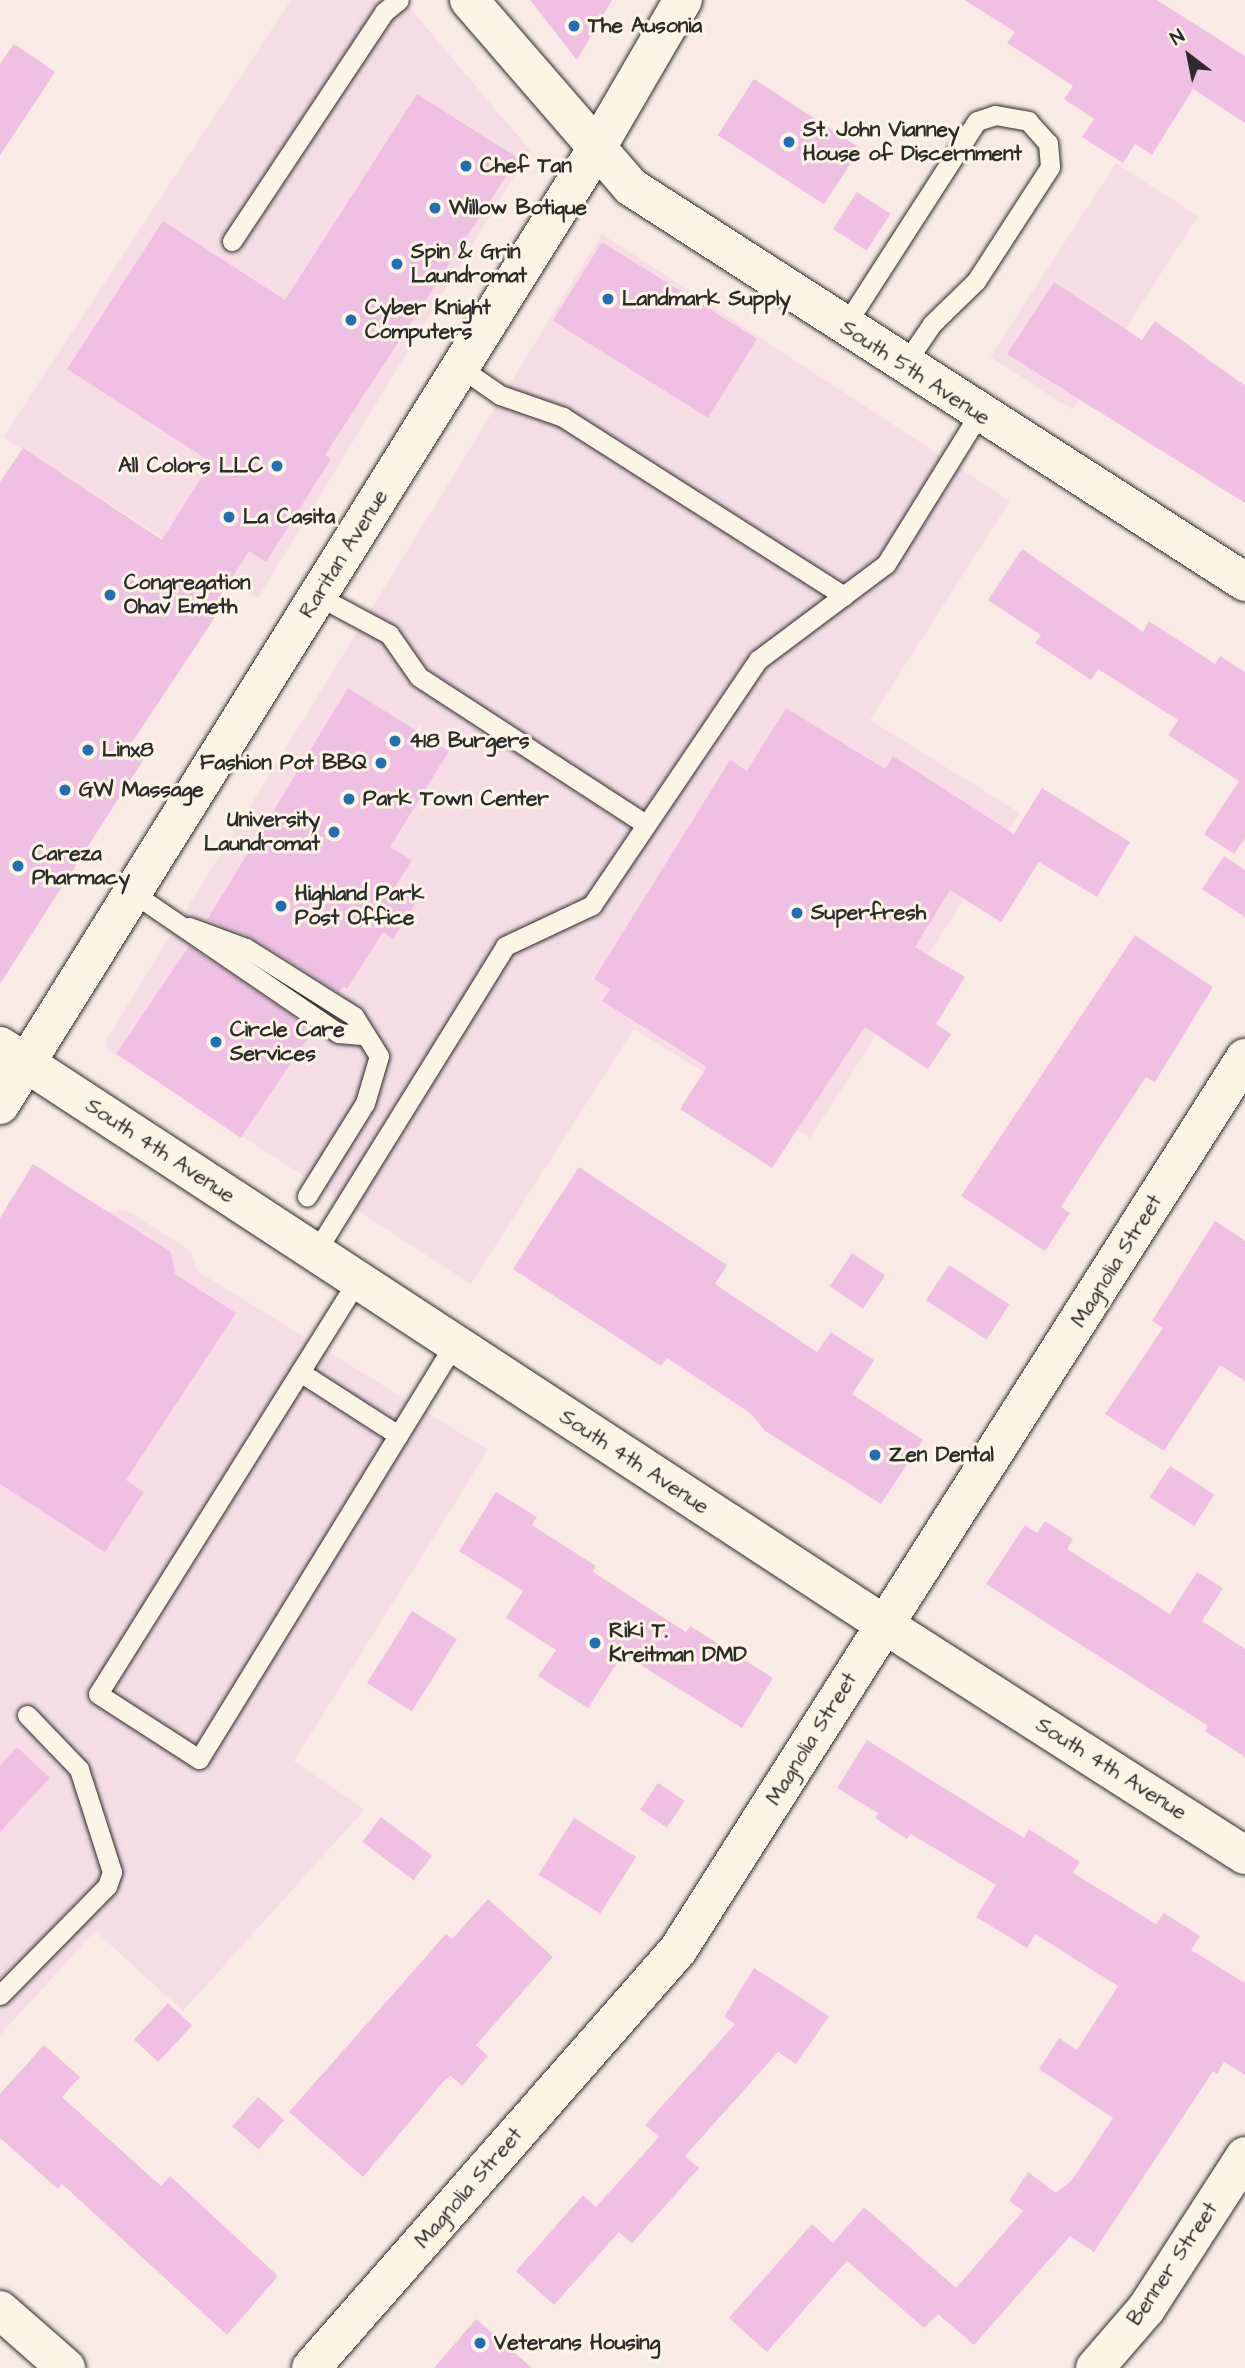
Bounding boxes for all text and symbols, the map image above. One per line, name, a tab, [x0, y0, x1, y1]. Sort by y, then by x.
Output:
place label: The Ausonia	[588, 13, 702, 39]
marker: The Ausonia	[566, 18, 582, 34]
north arrow	[1154, 21, 1224, 91]
text: N	[1165, 23, 1190, 52]
place label: St. John Vianney House of Discernment	[803, 117, 1022, 167]
marker: St. John Vianney House of Discernment	[781, 134, 797, 150]
place label: Chef Tan	[480, 153, 572, 179]
marker: Chef Tan	[458, 158, 474, 174]
place label: Willow Botique	[449, 195, 587, 221]
marker: Willow Botique	[427, 200, 443, 216]
place label: Spin & Grin Laundromat	[411, 239, 527, 289]
marker: Spin & Grin Laundromat	[389, 256, 405, 272]
place label: Landmark Supply	[622, 286, 791, 312]
marker: Landmark Supply	[600, 291, 616, 307]
place label: Cyber Knight Computers	[365, 295, 491, 345]
marker: Cyber Knight Computers	[343, 312, 359, 328]
street label: South 5th Avenue	[835, 315, 995, 431]
place label: All Colors LLC	[118, 453, 263, 479]
marker: All Colors LLC	[269, 458, 285, 474]
street label: Raritan Avenue	[294, 485, 394, 623]
place label: La Casita	[243, 504, 335, 530]
marker: La Casita	[221, 509, 237, 525]
place label: Congregation Ohav Emeth	[124, 570, 250, 620]
marker: Congregation Ohav Emeth	[102, 587, 118, 603]
place label: 418 Burgers	[409, 728, 530, 754]
marker: 418 Burgers	[387, 733, 403, 749]
place label: Linx8	[102, 737, 154, 763]
marker: Linx8	[80, 742, 96, 758]
place label: Fashion Pot BBQ	[200, 750, 367, 776]
marker: Fashion Pot BBQ	[373, 755, 389, 771]
place label: GW Massage	[79, 777, 204, 803]
marker: GW Massage	[57, 782, 73, 798]
place label: Park Town Center	[363, 786, 549, 812]
marker: Park Town Center	[341, 791, 357, 807]
place label: University Laundromat	[204, 807, 320, 857]
marker: University Laundromat	[326, 824, 342, 840]
place label: Careza Pharmacy	[32, 841, 130, 891]
marker: Careza Pharmacy	[10, 858, 26, 874]
place label: Highland Park Post Office	[295, 881, 424, 931]
marker: Highland Park Post Office	[273, 898, 289, 914]
place label: Superfresh	[811, 900, 926, 926]
marker: Superfresh	[789, 905, 805, 921]
place label: Circle Care Services	[230, 1017, 344, 1067]
marker: Circle Care Services	[208, 1034, 224, 1050]
street label: South 4th Avenue	[81, 1093, 239, 1209]
street label: Magnolia Street	[1066, 1190, 1168, 1332]
street label: South 4th Avenue	[555, 1404, 713, 1520]
place label: Zen Dental	[889, 1442, 994, 1468]
marker: Zen Dental	[867, 1447, 883, 1463]
place label: Riki T. Kreitman DMD	[609, 1618, 747, 1668]
marker: Riki T. Kreitman DMD	[587, 1635, 603, 1651]
street label: Magnolia Street	[761, 1668, 863, 1810]
street label: South 4th Avenue	[1031, 1712, 1191, 1826]
street label: Magnolia Street	[410, 2123, 528, 2253]
street label: Benner Street	[1122, 2197, 1224, 2331]
place label: Veterans Housing	[494, 2330, 660, 2356]
marker: Veterans Housing	[472, 2335, 488, 2351]

